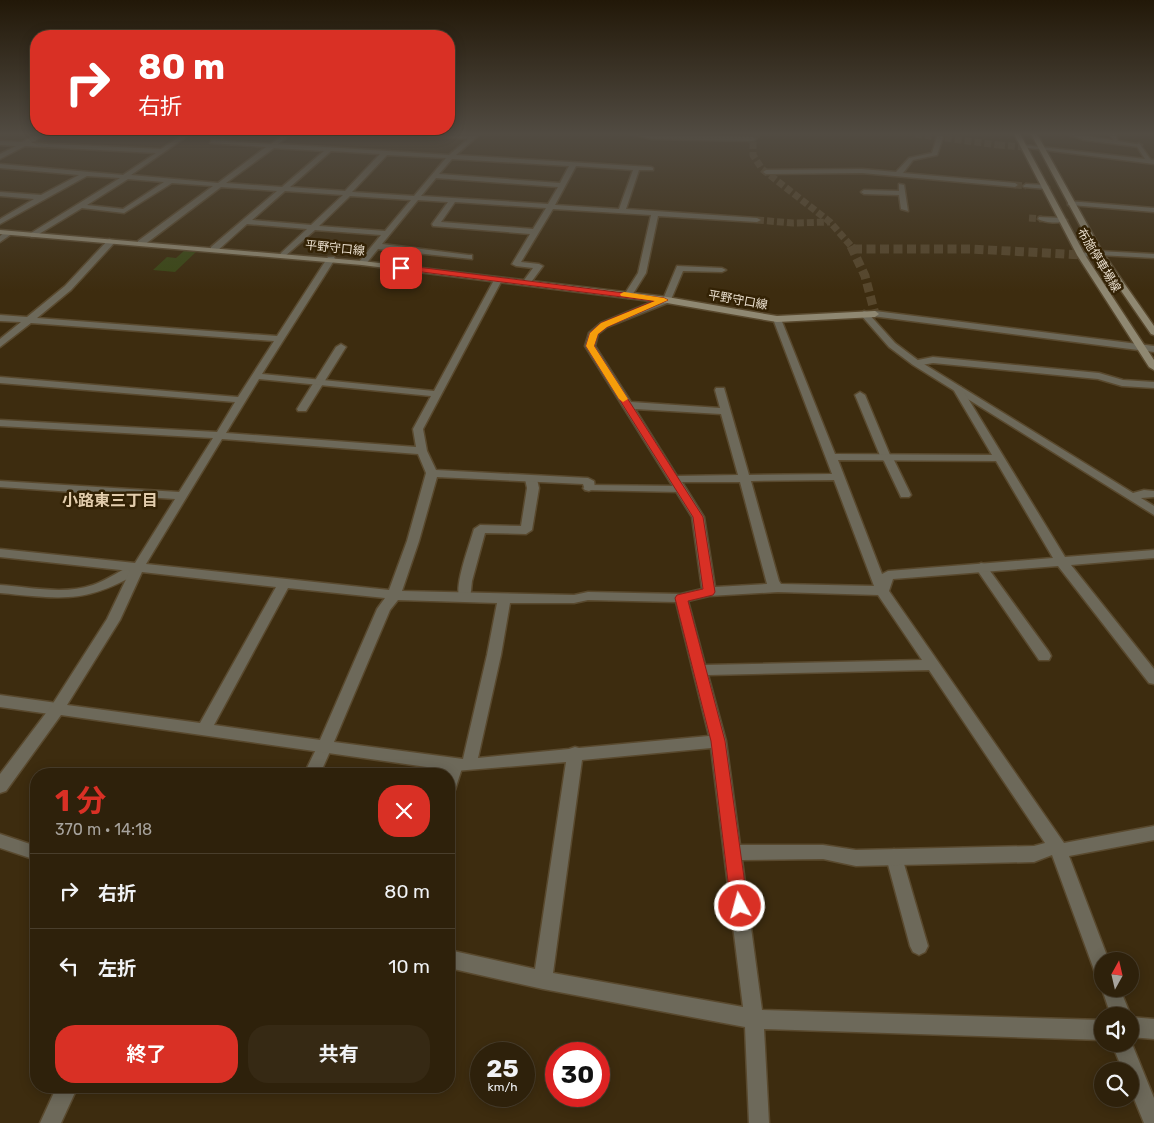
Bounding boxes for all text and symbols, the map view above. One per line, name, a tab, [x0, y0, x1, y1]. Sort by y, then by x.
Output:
text: 80 m	[138, 46, 225, 88]
icon: right	[55, 50, 120, 115]
text: 右折	[138, 93, 182, 120]
street label: 布施停車場線	[1074, 226, 1124, 294]
street label: 平野守口線	[304, 238, 366, 258]
pin	[380, 247, 422, 289]
icon: arrive	[387, 254, 415, 282]
street label: 平野守口線	[707, 288, 769, 312]
district label: 小路東三丁目	[62, 491, 158, 510]
text: 1 分	[55, 783, 106, 819]
button: close	[378, 785, 430, 837]
text: 370 m · 14:18	[55, 820, 152, 839]
icon: right	[55, 877, 83, 905]
position arrow	[713, 879, 765, 931]
text: 80 m	[384, 880, 430, 903]
text: 右折	[98, 882, 136, 905]
icon: left	[55, 952, 83, 980]
north arrow	[1094, 952, 1139, 998]
map controls	[1094, 952, 1139, 1107]
text: 10 m	[388, 955, 430, 978]
text: 左折	[98, 957, 136, 980]
button: sound	[1094, 1007, 1139, 1052]
button: 終了	[55, 1025, 238, 1083]
button: 共有	[248, 1025, 430, 1083]
speed limit sign: 30	[545, 1042, 610, 1107]
text: 25	[486, 1054, 519, 1083]
button: search	[1094, 1062, 1139, 1107]
text: km/h	[488, 1080, 517, 1094]

